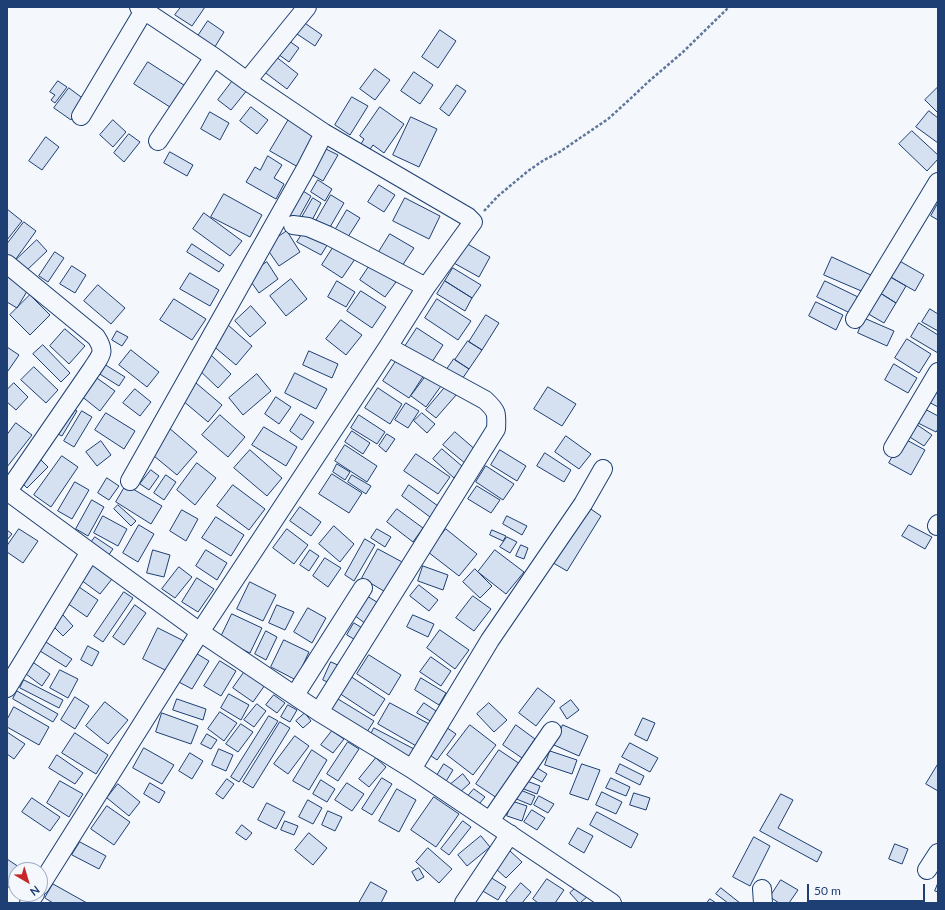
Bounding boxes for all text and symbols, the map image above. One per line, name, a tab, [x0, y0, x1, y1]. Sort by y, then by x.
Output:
north arrow	[8, 862, 48, 902]
scale bar	[809, 876, 927, 902]
text: N	[28, 883, 42, 899]
text: 50 m	[814, 883, 841, 898]

